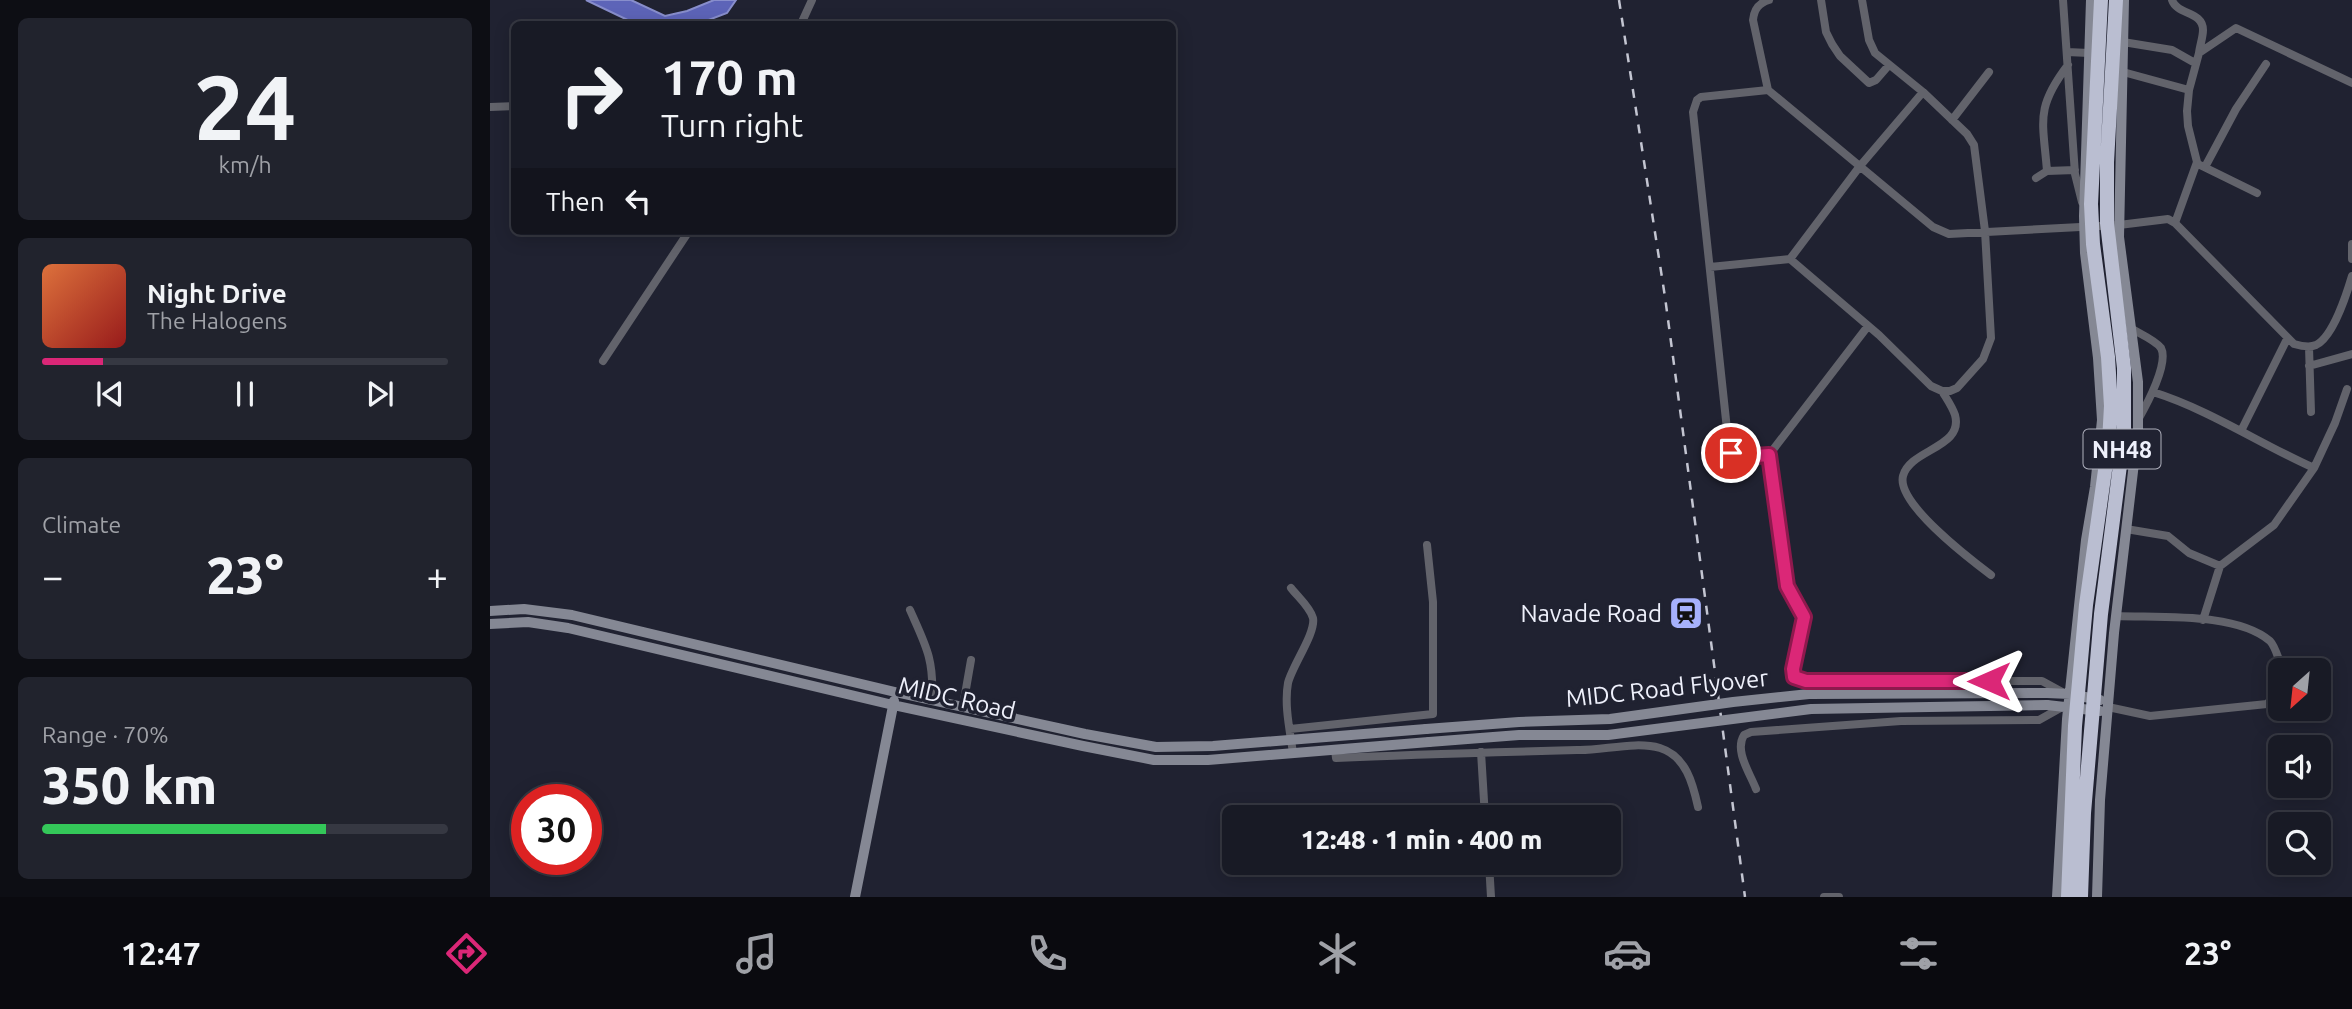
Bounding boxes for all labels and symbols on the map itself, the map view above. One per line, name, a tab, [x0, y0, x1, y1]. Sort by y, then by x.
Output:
pin	[1701, 423, 1761, 483]
road number: NH48	[2084, 430, 2160, 468]
station icon: Navade Road	[1667, 594, 1705, 632]
place label: Navade Road	[1520, 600, 1662, 627]
position arrow	[1952, 644, 2026, 718]
north arrow	[2268, 658, 2331, 721]
street label: MIDC Road Flyover	[1564, 664, 1770, 712]
street label: MIDC Road	[896, 671, 1018, 725]
speed limit sign: 30	[511, 784, 602, 875]

